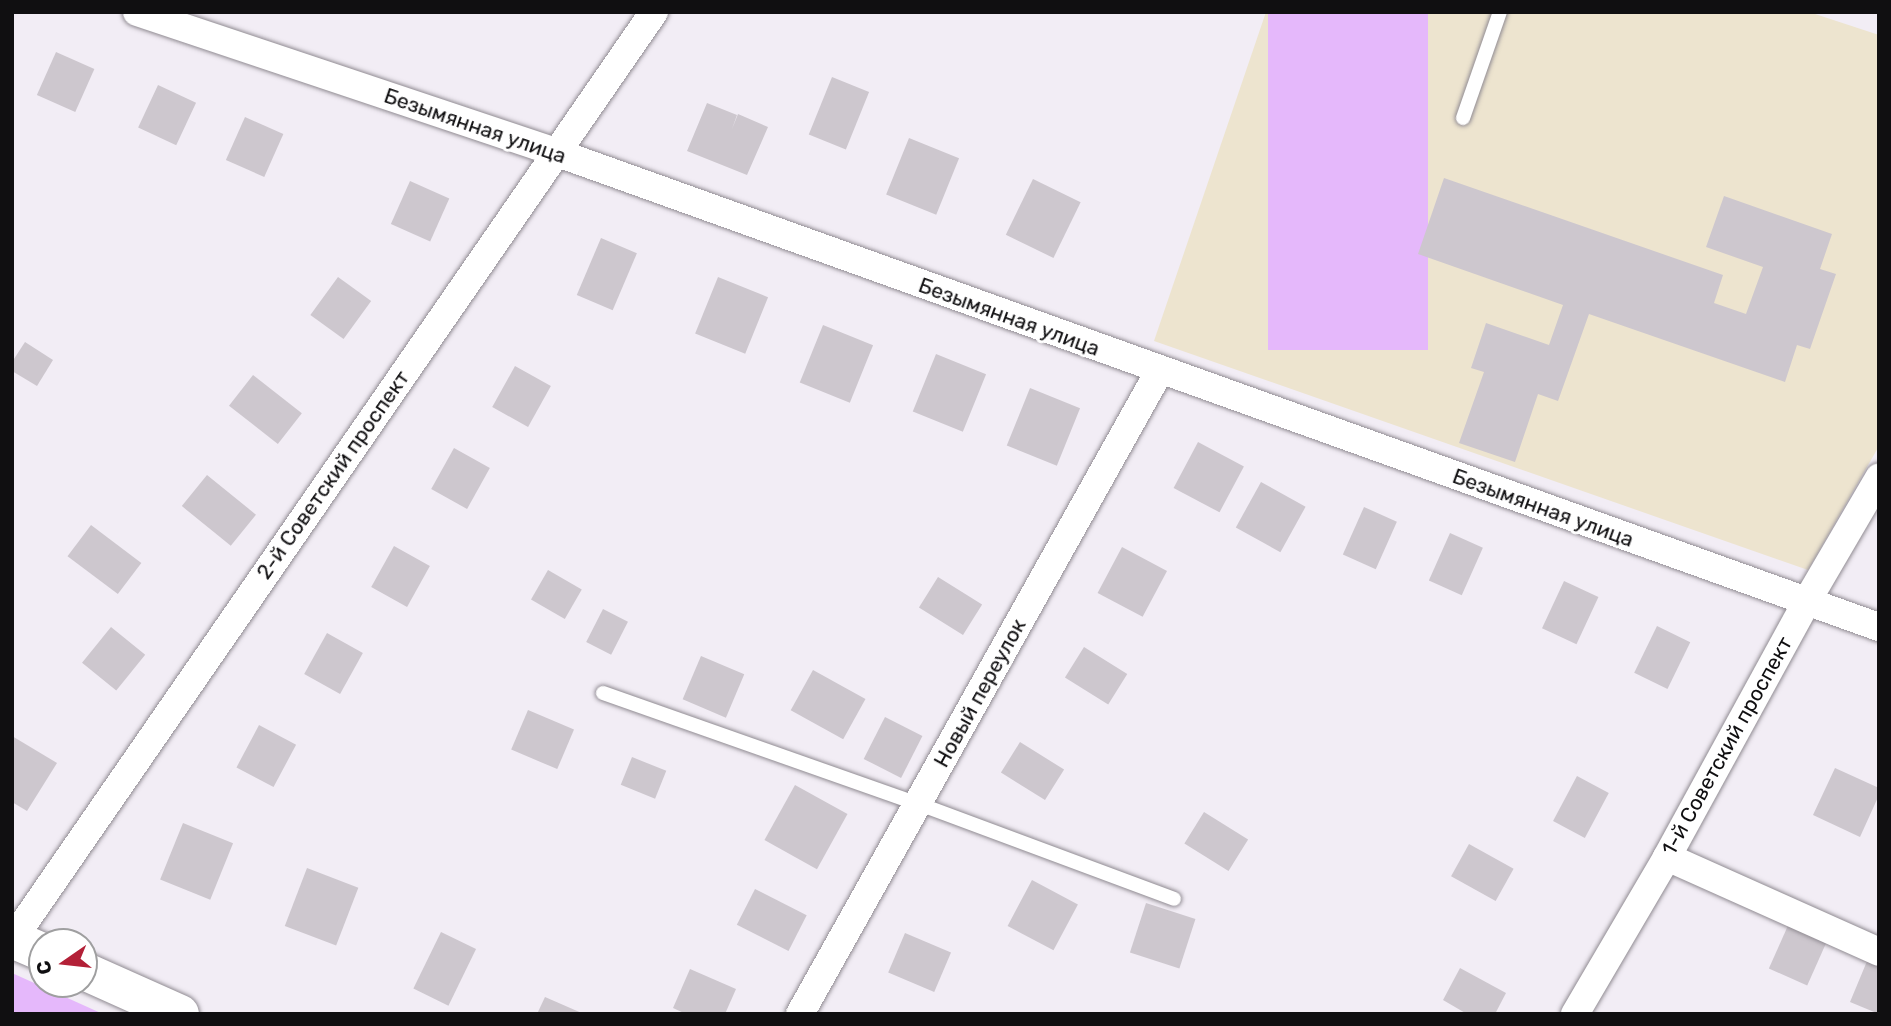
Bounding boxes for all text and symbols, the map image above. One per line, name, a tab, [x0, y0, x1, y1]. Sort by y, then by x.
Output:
street label: Безымянная улица	[381, 83, 569, 169]
street label: Безымянная улица	[915, 273, 1103, 361]
street label: 2-й Советский проспект	[251, 366, 415, 584]
street label: Безымянная улица	[1449, 464, 1637, 552]
street label: Новый переулок	[929, 614, 1031, 772]
street label: 1-й Советский проспект	[1656, 632, 1798, 860]
north arrow	[28, 928, 98, 998]
text: С	[31, 958, 57, 977]

